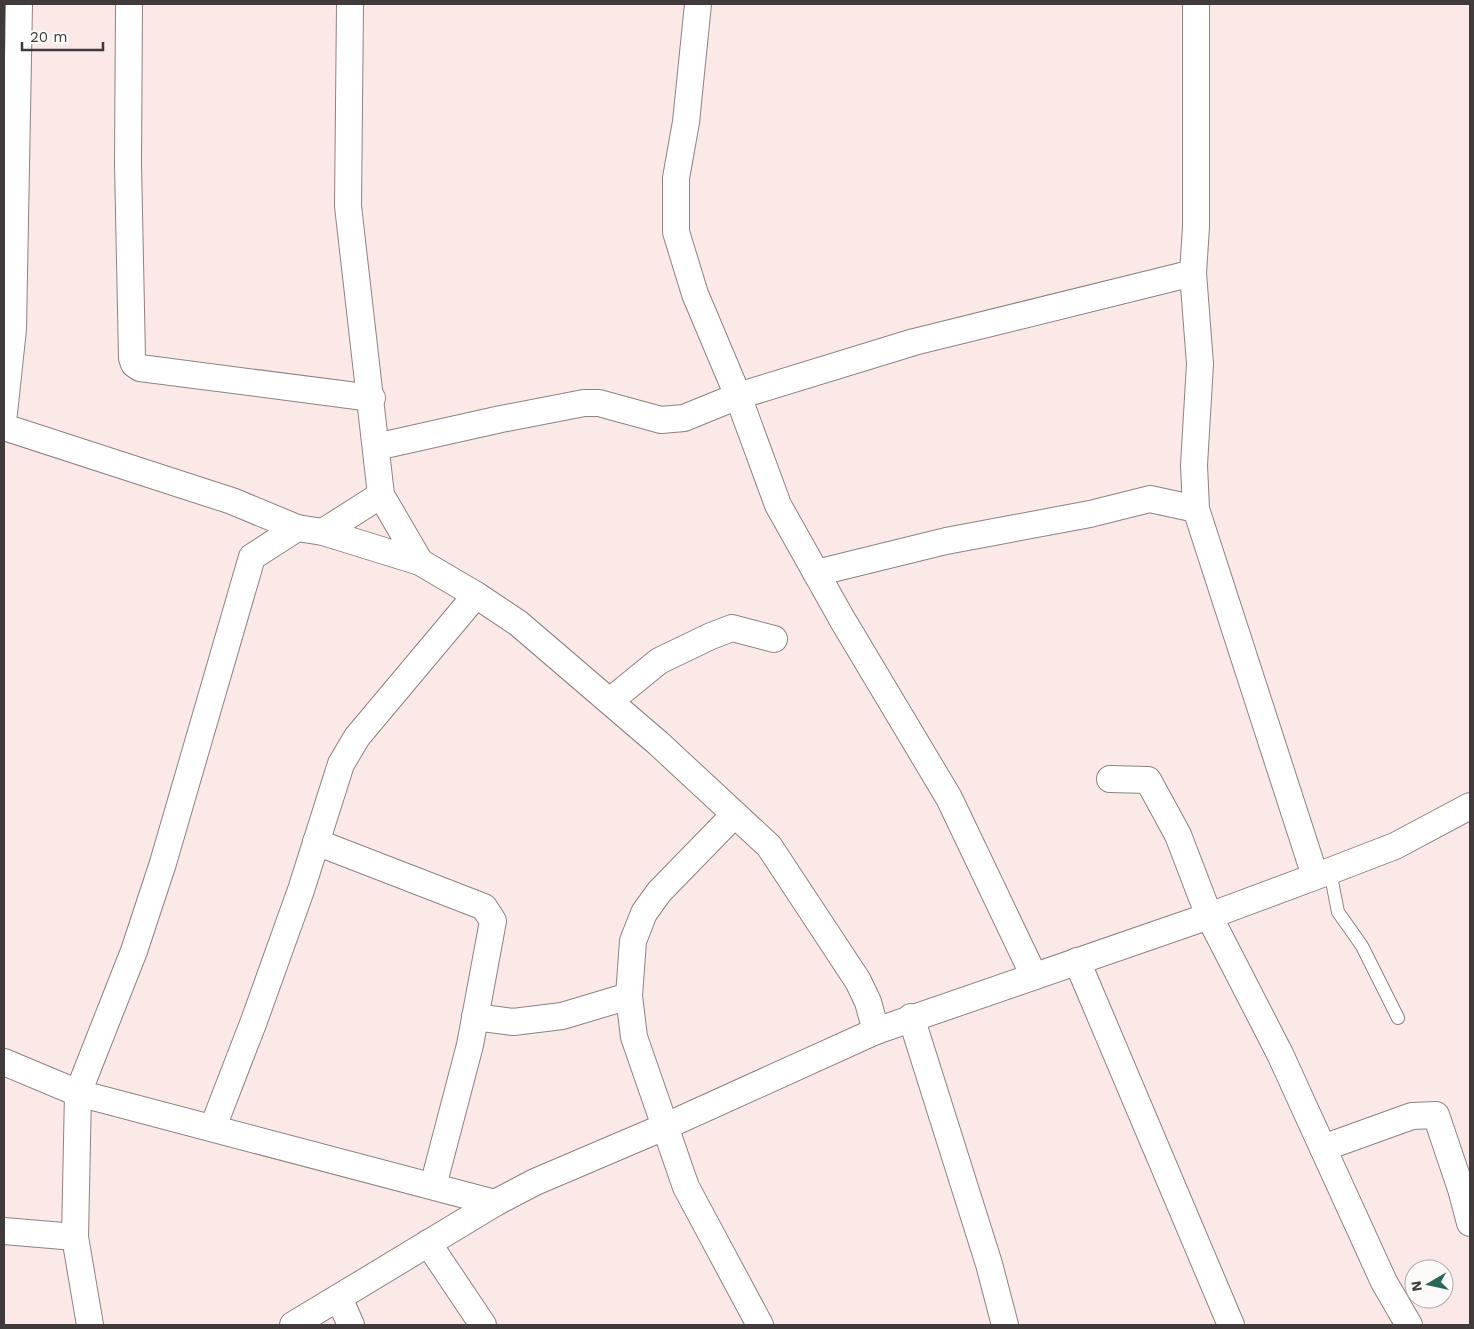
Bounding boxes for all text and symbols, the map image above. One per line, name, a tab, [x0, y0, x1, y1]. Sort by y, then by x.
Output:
scale bar	[22, 20, 104, 52]
text: 20 m	[30, 28, 68, 46]
north arrow	[1404, 1259, 1454, 1309]
text: N	[1407, 1280, 1425, 1292]

